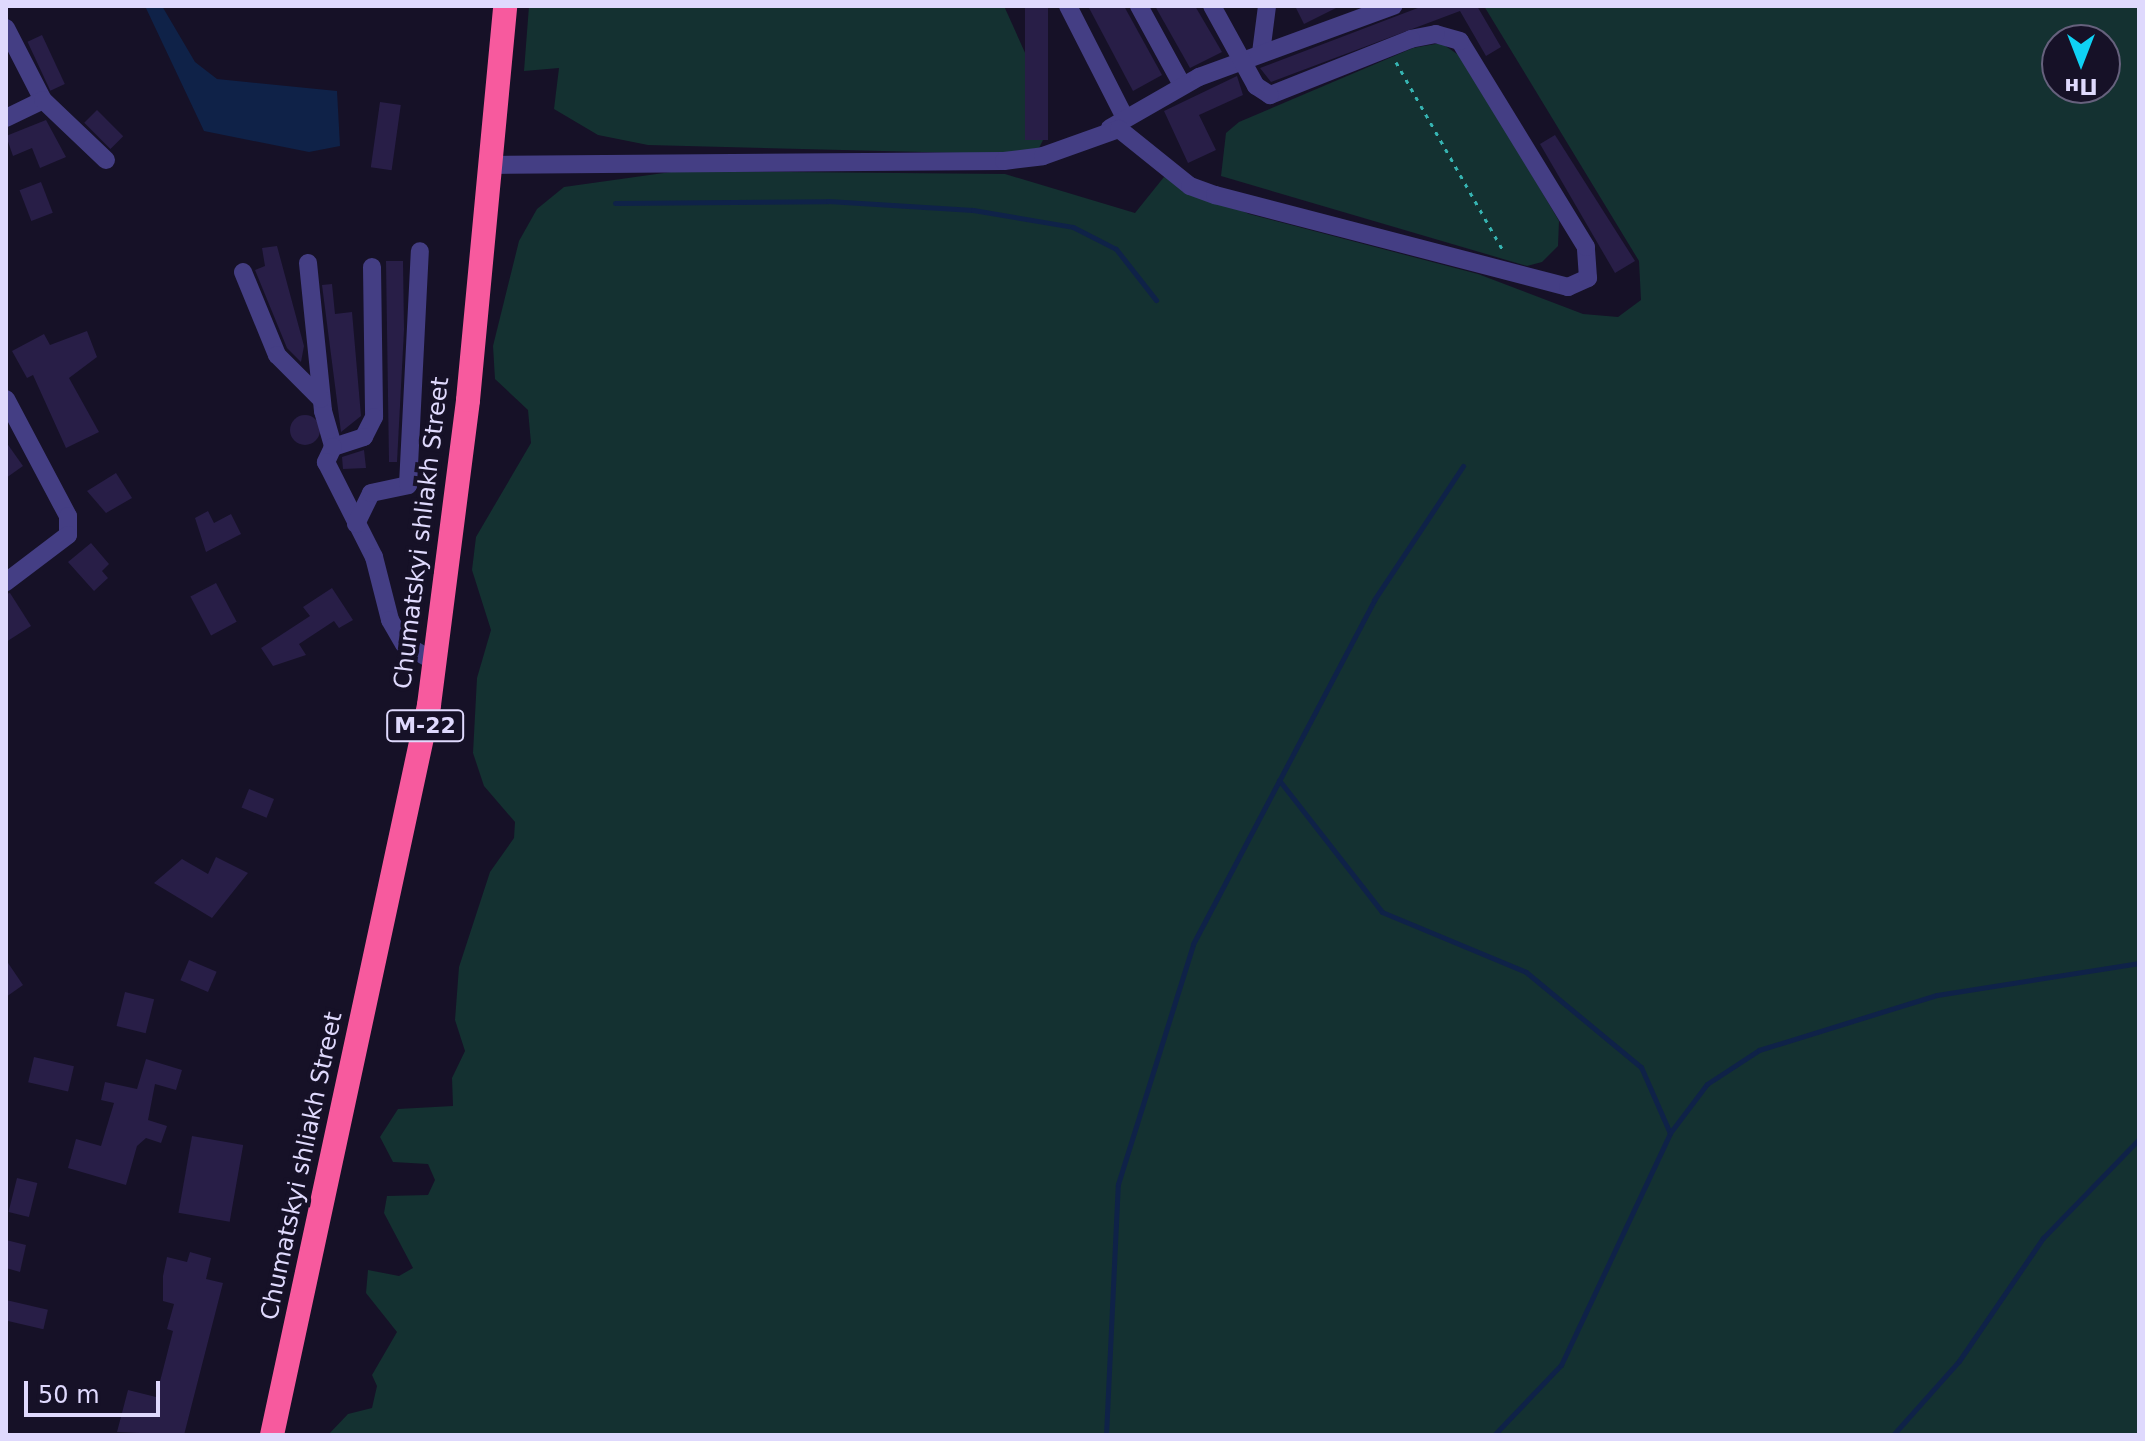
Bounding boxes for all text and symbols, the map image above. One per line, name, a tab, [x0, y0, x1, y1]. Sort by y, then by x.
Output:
north arrow	[2041, 24, 2121, 104]
text: Пн	[2064, 74, 2098, 99]
street label: Chumatskyi shliakh Street	[389, 375, 455, 691]
road number: М-22	[385, 708, 465, 744]
street label: Chumatskyi shliakh Street	[255, 1009, 349, 1323]
scale bar	[28, 1365, 164, 1415]
text: 50 m	[38, 1381, 100, 1409]

